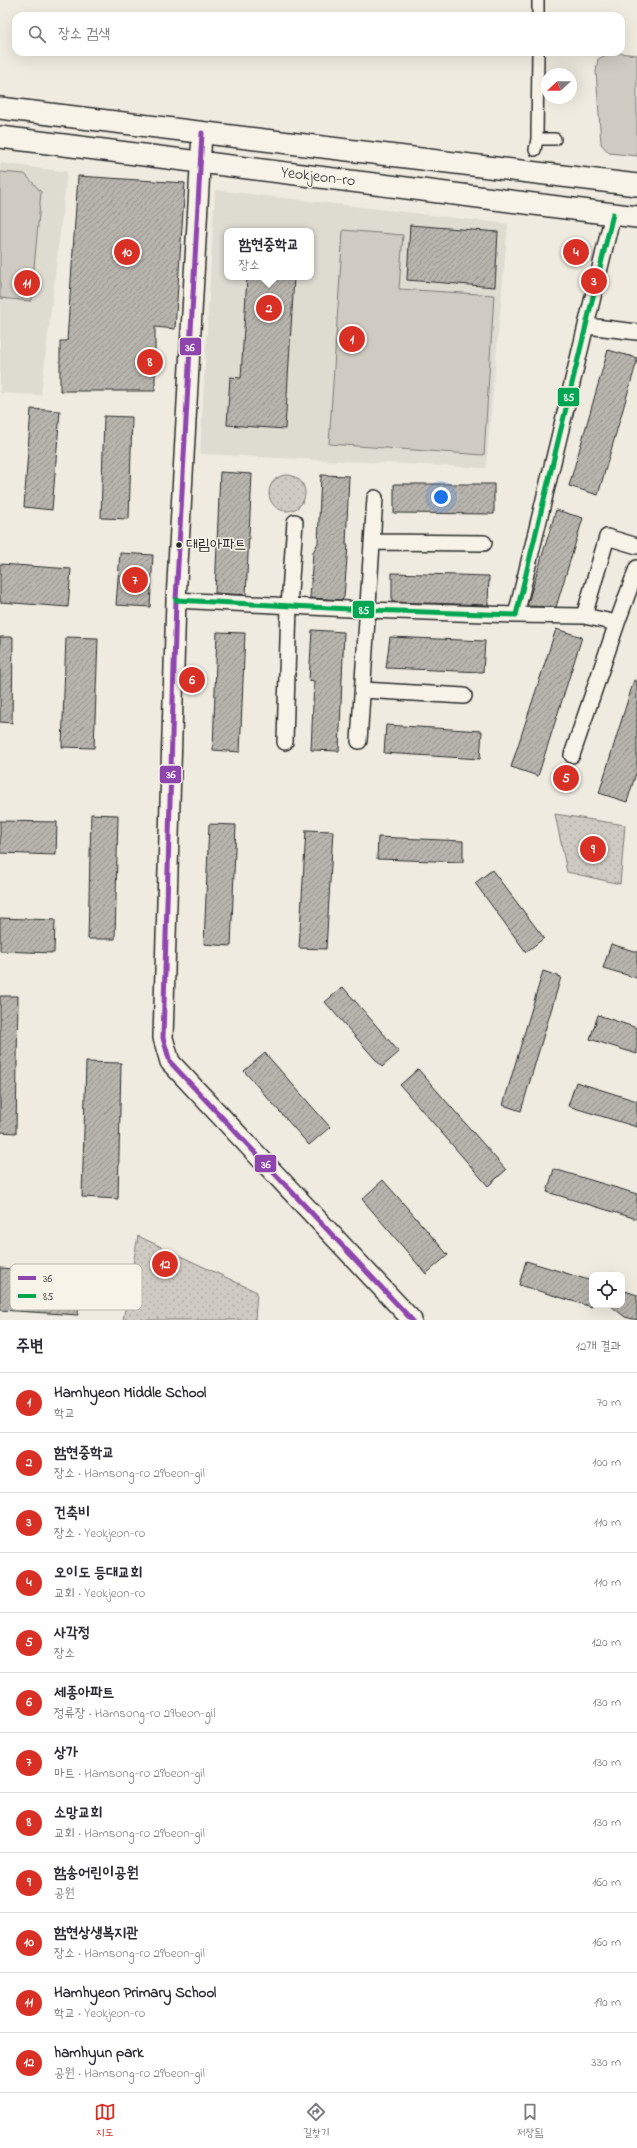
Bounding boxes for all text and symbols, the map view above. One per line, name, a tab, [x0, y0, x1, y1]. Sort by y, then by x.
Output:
search box	[12, 12, 625, 56]
icon: search	[26, 23, 48, 45]
text: 장소 검색	[58, 23, 110, 45]
north arrow	[541, 68, 577, 104]
street label: Yeokjeon-ro	[279, 161, 357, 193]
popup	[224, 228, 314, 280]
text: 함현중학교	[239, 234, 299, 256]
pin: 10	[114, 237, 140, 267]
pin: 4	[563, 237, 589, 267]
text: 장소	[239, 256, 260, 275]
pin: 3	[581, 266, 607, 296]
pin: 11	[14, 268, 40, 298]
pin: 2	[256, 293, 282, 323]
pin: 1	[339, 324, 365, 354]
line badge: 36	[179, 337, 202, 356]
text: 36	[184, 340, 195, 356]
pin: 8	[137, 347, 163, 377]
line badge: 85	[557, 387, 580, 407]
text: 85	[563, 390, 575, 406]
your location	[431, 487, 451, 507]
place label: 대림아파트	[186, 534, 246, 556]
marker: 대림아파트	[174, 540, 184, 550]
pin: 7	[122, 565, 148, 595]
line badge: 85	[352, 600, 375, 619]
text: 85	[358, 603, 370, 619]
pin: 6	[179, 665, 205, 695]
pin: 5	[553, 763, 579, 793]
line badge: 36	[159, 765, 182, 784]
text: 36	[165, 767, 176, 783]
pin: 9	[580, 834, 606, 864]
line badge: 36	[254, 1154, 277, 1173]
text: 36	[260, 1157, 271, 1173]
pin: 12	[152, 1249, 178, 1279]
legend	[10, 1264, 142, 1310]
text: 36	[43, 1271, 53, 1287]
map controls	[589, 1272, 625, 1308]
button: locate	[589, 1272, 625, 1308]
text: 85	[43, 1289, 53, 1305]
text: 주변	[16, 1334, 43, 1359]
text: 12개 결과	[576, 1337, 621, 1356]
text: Hamhyeon Middle School	[54, 1382, 206, 1404]
text: 1	[27, 1393, 31, 1412]
text: 70 m	[597, 1393, 621, 1412]
text: 학교	[54, 1404, 75, 1423]
text: 함현중학교	[54, 1442, 114, 1464]
text: 2	[26, 1453, 32, 1472]
text: 100 m	[592, 1453, 621, 1472]
text: 장소 · Hamsong-ro 29beon-gil	[54, 1464, 205, 1483]
text: 건축비	[54, 1502, 90, 1524]
text: 3	[26, 1513, 32, 1532]
text: 110 m	[594, 1513, 621, 1532]
text: 장소 · Yeokjeon-ro	[54, 1524, 145, 1543]
text: 오이도 등대교회	[54, 1562, 142, 1584]
text: 4	[26, 1573, 32, 1592]
text: 110 m	[594, 1573, 621, 1592]
text: 교회 · Yeokjeon-ro	[54, 1584, 145, 1603]
text: 사각정	[54, 1622, 90, 1644]
text: 5	[25, 1633, 33, 1652]
text: 120 m	[591, 1633, 621, 1652]
text: 장소	[54, 1644, 75, 1663]
text: 세종아파트	[54, 1682, 114, 1704]
text: 6	[26, 1693, 32, 1712]
text: 130 m	[593, 1693, 621, 1712]
text: 정류장 · Hamsong-ro 29beon-gil	[54, 1704, 215, 1723]
text: 상가	[54, 1742, 78, 1764]
text: 7	[26, 1753, 32, 1772]
text: 130 m	[593, 1753, 621, 1772]
text: 마트 · Hamsong-ro 29beon-gil	[54, 1764, 205, 1783]
text: 소망교회	[54, 1802, 102, 1824]
text: 8	[27, 1813, 31, 1832]
text: 130 m	[593, 1813, 621, 1832]
text: 교회 · Hamsong-ro 29beon-gil	[54, 1824, 205, 1843]
text: 함송어린이공원	[54, 1862, 139, 1884]
text: 9	[27, 1873, 31, 1892]
text: 160 m	[592, 1873, 621, 1892]
text: 공원	[54, 1884, 75, 1903]
text: 함현상생복지관	[54, 1922, 139, 1944]
text: 10	[24, 1933, 34, 1952]
text: 160 m	[592, 1933, 621, 1952]
text: 장소 · Hamsong-ro 29beon-gil	[54, 1944, 205, 1963]
text: Hamhyeon Primary School	[54, 1982, 216, 2004]
text: 11	[25, 1993, 33, 2012]
text: 190 m	[594, 1993, 621, 2012]
text: 학교 · Yeokjeon-ro	[54, 2004, 145, 2023]
text: hamhyun park	[54, 2042, 144, 2064]
text: 12	[24, 2053, 34, 2072]
text: 330 m	[591, 2053, 621, 2072]
text: 공원 · Hamsong-ro 29beon-gil	[54, 2064, 205, 2083]
tab: 지도	[94, 2101, 116, 2141]
tab: 길찾기	[303, 2101, 329, 2141]
tab: 저장됨	[517, 2101, 543, 2141]

